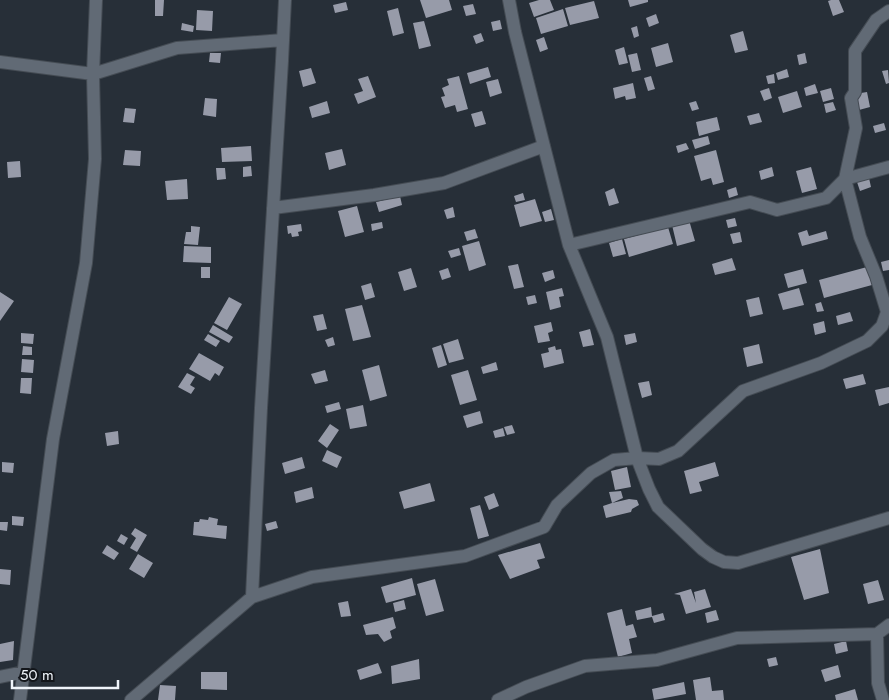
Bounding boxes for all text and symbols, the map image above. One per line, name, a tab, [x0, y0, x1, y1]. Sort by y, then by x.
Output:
scale bar	[12, 658, 119, 690]
text: 50 m	[20, 664, 54, 686]

